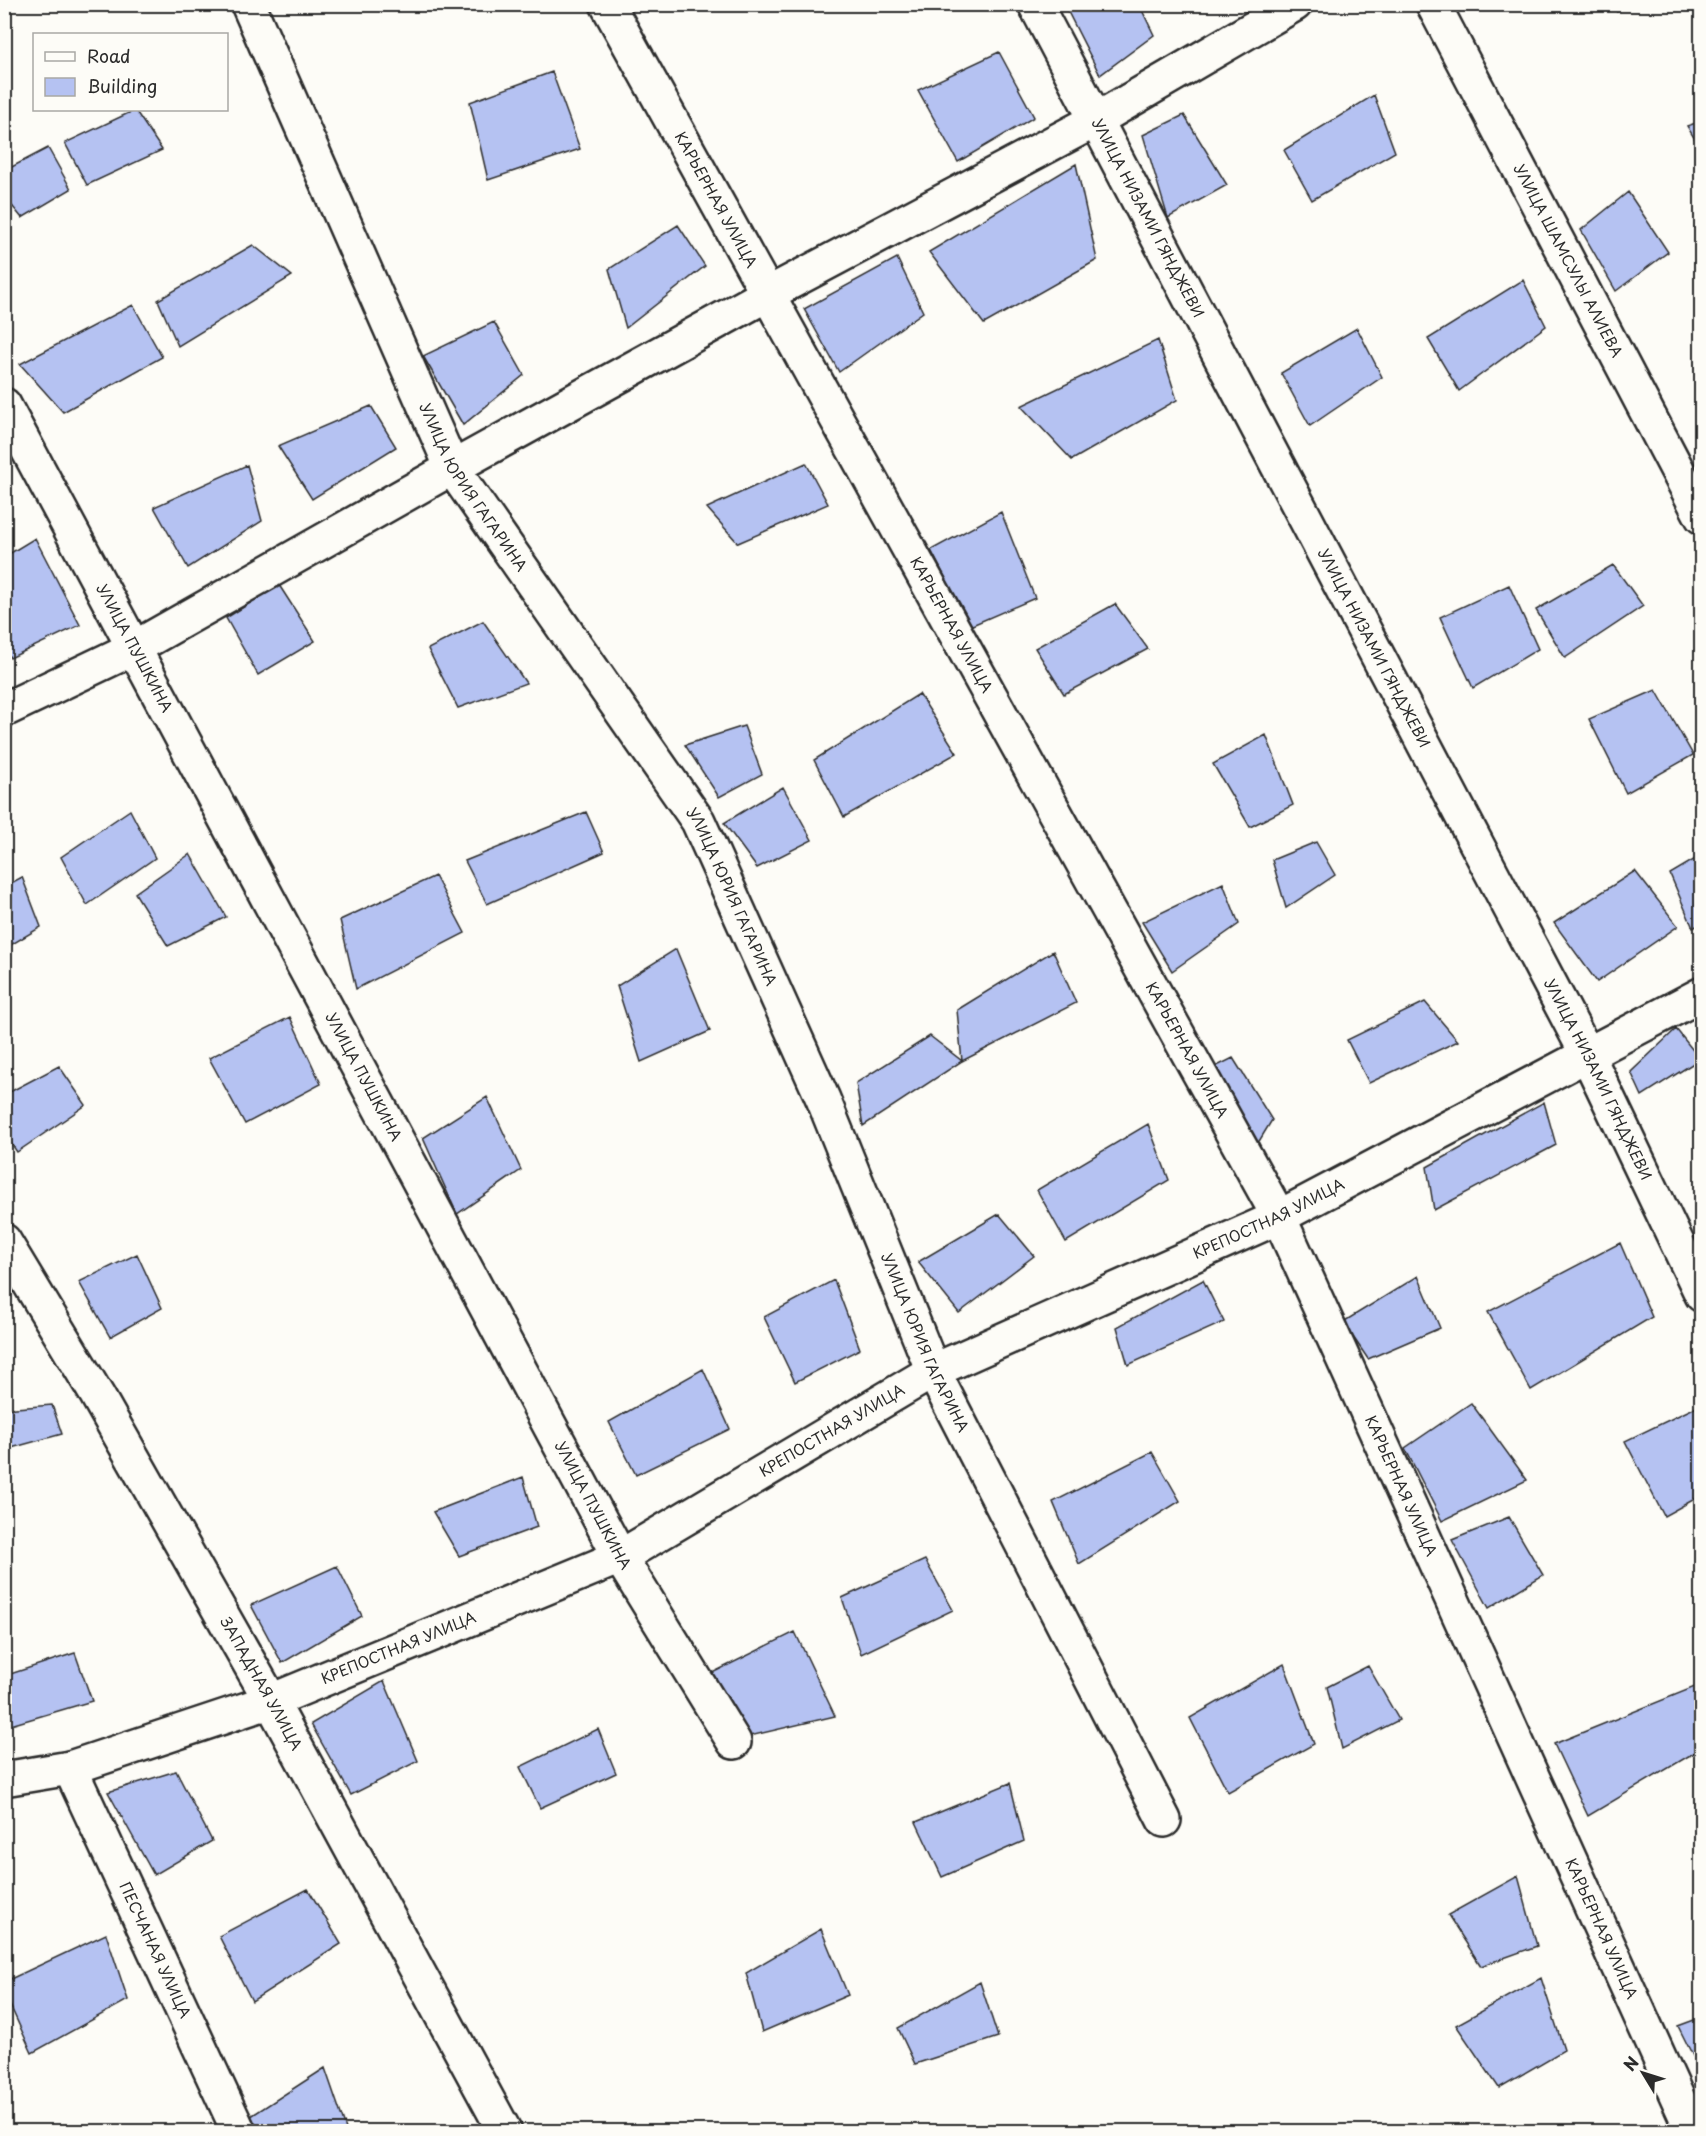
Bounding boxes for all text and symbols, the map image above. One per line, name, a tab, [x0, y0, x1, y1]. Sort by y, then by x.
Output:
legend	[33, 33, 228, 111]
text: Road	[87, 42, 131, 69]
text: Building	[87, 72, 157, 99]
street label: УЛИЦА НИЗАМИ ГЯНДЖЕВИ	[1087, 114, 1211, 321]
street label: КАРЬЕРНАЯ УЛИЦА	[670, 127, 764, 271]
street label: УЛИЦА ШАМСУЛЫ АЛИЕВА	[1509, 159, 1629, 361]
street label: УЛИЦА ЮРИЯ ГАГАРИНА	[415, 399, 534, 576]
street label: УЛИЦА НИЗАМИ ГЯНДЖЕВИ	[1313, 544, 1437, 751]
street label: КАРЬЕРНАЯ УЛИЦА	[905, 552, 999, 697]
street label: УЛИЦА ПУШКИНА	[92, 579, 179, 716]
street label: УЛИЦА ЮРИЯ ГАГАРИНА	[682, 802, 784, 989]
street label: УЛИЦА НИЗАМИ ГЯНДЖЕВИ	[1539, 974, 1659, 1184]
street label: КАРЬЕРНАЯ УЛИЦА	[1141, 977, 1235, 1122]
street label: УЛИЦА ПУШКИНА	[321, 1008, 408, 1145]
street label: КРЕПОСТНАЯ УЛИЦА	[1189, 1172, 1348, 1264]
street label: УЛИЦА ЮРИЯ ГАГАРИНА	[876, 1249, 976, 1436]
street label: КРЕПОСТНАЯ УЛИЦА	[754, 1378, 908, 1482]
street label: КАРЬЕРНАЯ УЛИЦА	[1360, 1411, 1444, 1560]
street label: УЛИЦА ПУШКИНА	[550, 1436, 638, 1573]
street label: КРЕПОСТНАЯ УЛИЦА	[317, 1605, 479, 1689]
street label: ЗАПАДНАЯ УЛИЦА	[215, 1612, 309, 1754]
street label: КАРЬЕРНАЯ УЛИЦА	[1561, 1854, 1644, 2002]
street label: ПЕСЧАНАЯ УЛИЦА	[114, 1878, 198, 2022]
north arrow	[1613, 2043, 1673, 2103]
text: N	[1617, 2051, 1644, 2076]

